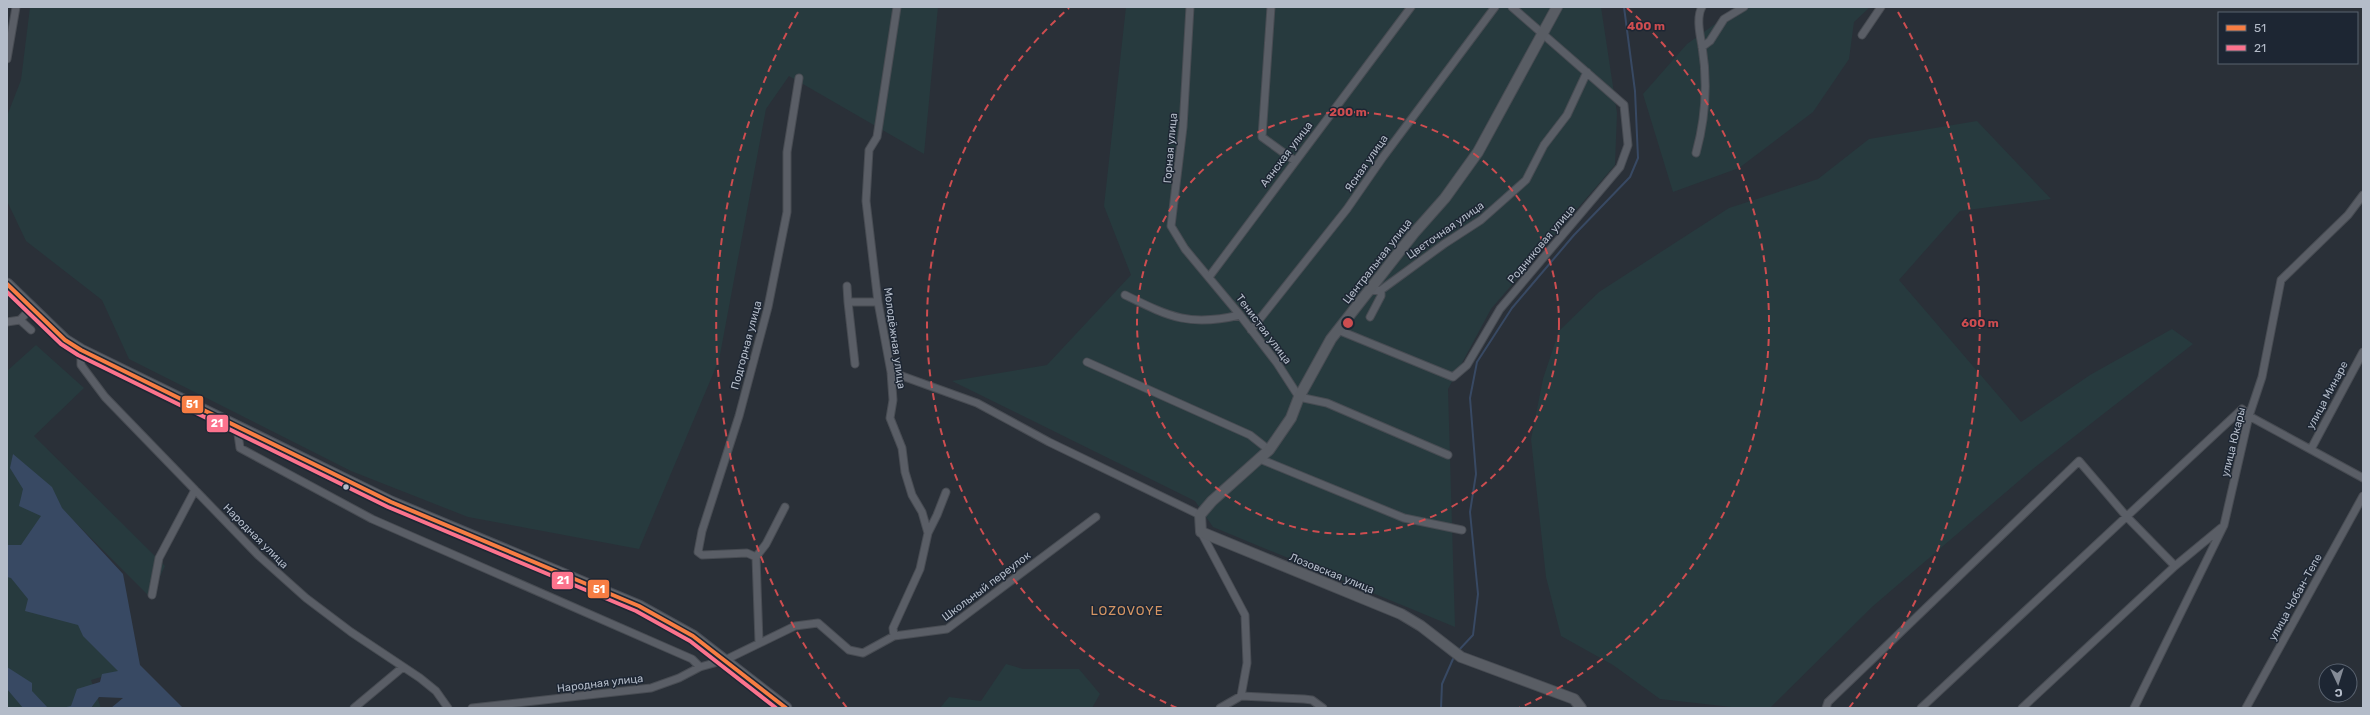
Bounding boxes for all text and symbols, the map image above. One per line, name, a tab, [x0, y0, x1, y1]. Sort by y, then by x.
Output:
legend	[2218, 12, 2358, 64]
text: 400 m	[1627, 19, 1665, 33]
text: 51	[2254, 21, 2266, 35]
text: 21	[2254, 41, 2266, 55]
text: 200 m	[1329, 105, 1367, 119]
street label: Горная улица	[1161, 112, 1180, 184]
street label: Аянская улица	[1258, 119, 1315, 190]
street label: Ясная улица	[1342, 132, 1391, 194]
street label: Цветочная улица	[1404, 199, 1486, 262]
street label: Родниковая улица	[1505, 203, 1578, 286]
street label: Центральная улица	[1340, 216, 1415, 306]
street label: Молодёжная улица	[881, 287, 908, 390]
street label: Тенистая улица	[1233, 292, 1294, 367]
street label: Подгорная улица	[728, 299, 765, 391]
centre of rings	[1341, 316, 1355, 330]
text: 600 m	[1961, 316, 1999, 330]
street label: улица Минаре	[2304, 359, 2351, 432]
line badge: 51	[181, 395, 204, 414]
text: 51	[186, 398, 198, 411]
street label: улица Юкары	[2219, 406, 2248, 478]
line badge: 21	[206, 414, 229, 433]
text: 21	[211, 417, 223, 430]
unlabelled marker	[341, 482, 351, 492]
street label: Народная улица	[220, 501, 291, 572]
street label: Школьный переулок	[939, 549, 1033, 624]
street label: Лозовская улица	[1287, 550, 1376, 596]
street label: улица Чобан-Тепе	[2266, 551, 2325, 643]
line badge: 21	[551, 571, 574, 590]
text: 21	[557, 574, 569, 587]
line badge: 51	[587, 579, 610, 599]
text: 51	[593, 583, 605, 596]
district label: LOZOVOYE	[1090, 603, 1164, 618]
north arrow	[2318, 663, 2358, 703]
street label: Народная улица	[556, 672, 644, 695]
text: С	[2334, 686, 2343, 699]

